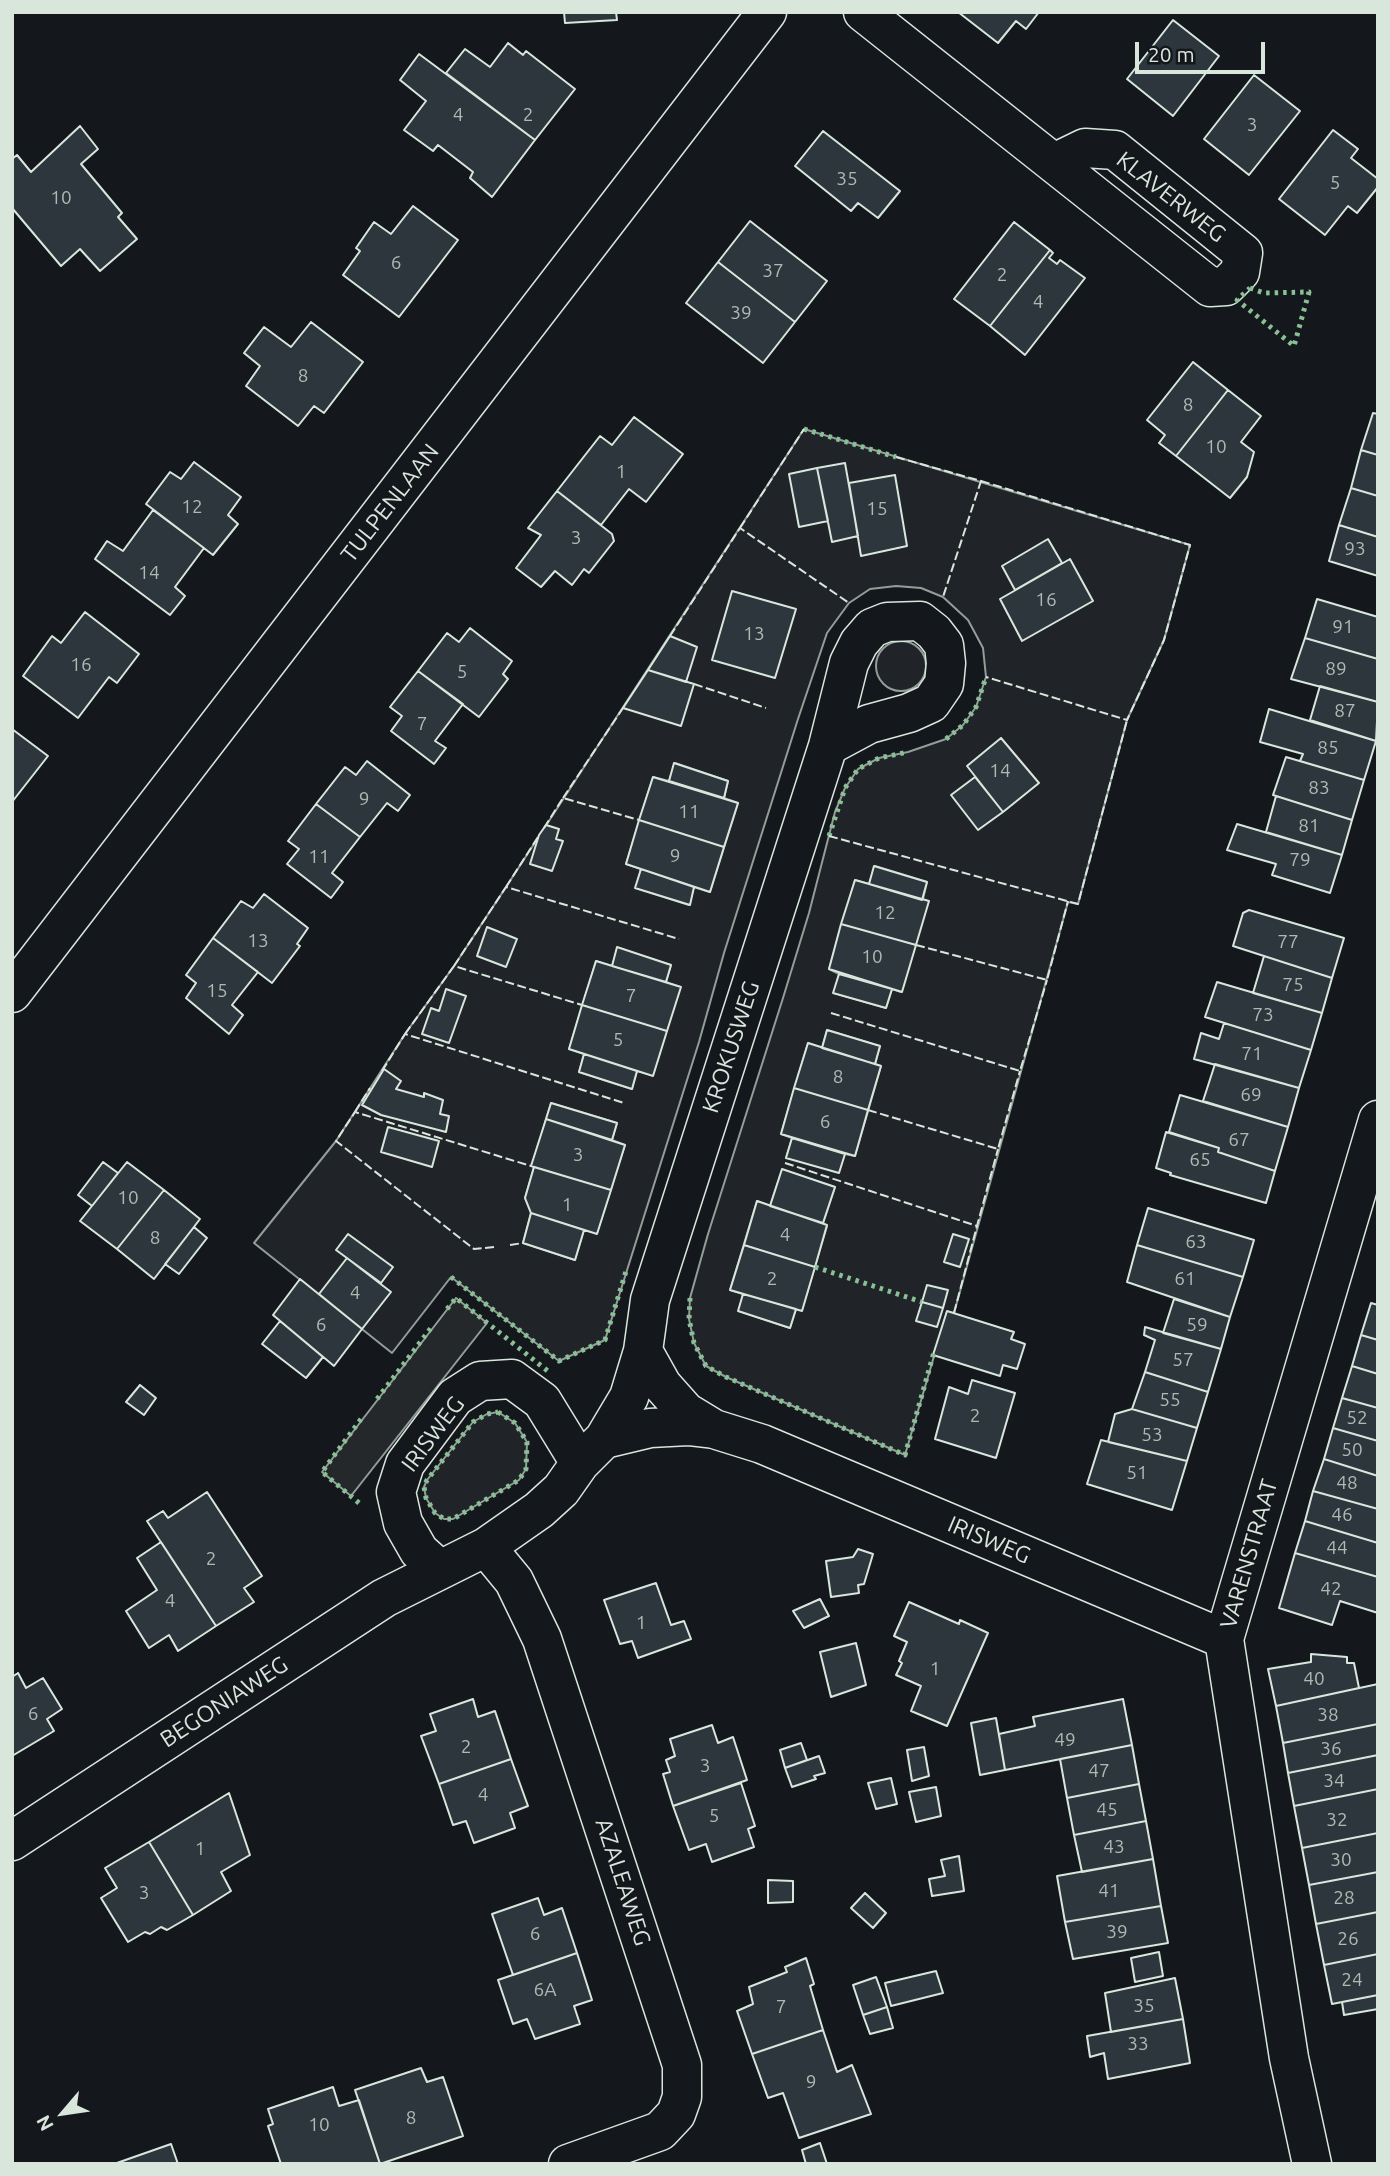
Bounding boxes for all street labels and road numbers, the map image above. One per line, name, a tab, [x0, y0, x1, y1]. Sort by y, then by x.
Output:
street label: KLAVERWEG	[1111, 146, 1231, 248]
street label: TULPENLAAN	[335, 438, 445, 568]
street label: KROKUSWEG	[697, 978, 765, 1116]
street label: IRISWEG	[396, 1391, 470, 1477]
street label: VARENSTRAAT	[1215, 1476, 1283, 1632]
street label: IRISWEG	[943, 1510, 1035, 1570]
street label: BEGONIAWEG	[155, 1651, 293, 1753]
street label: AZALEAWEG	[589, 1815, 657, 1949]

